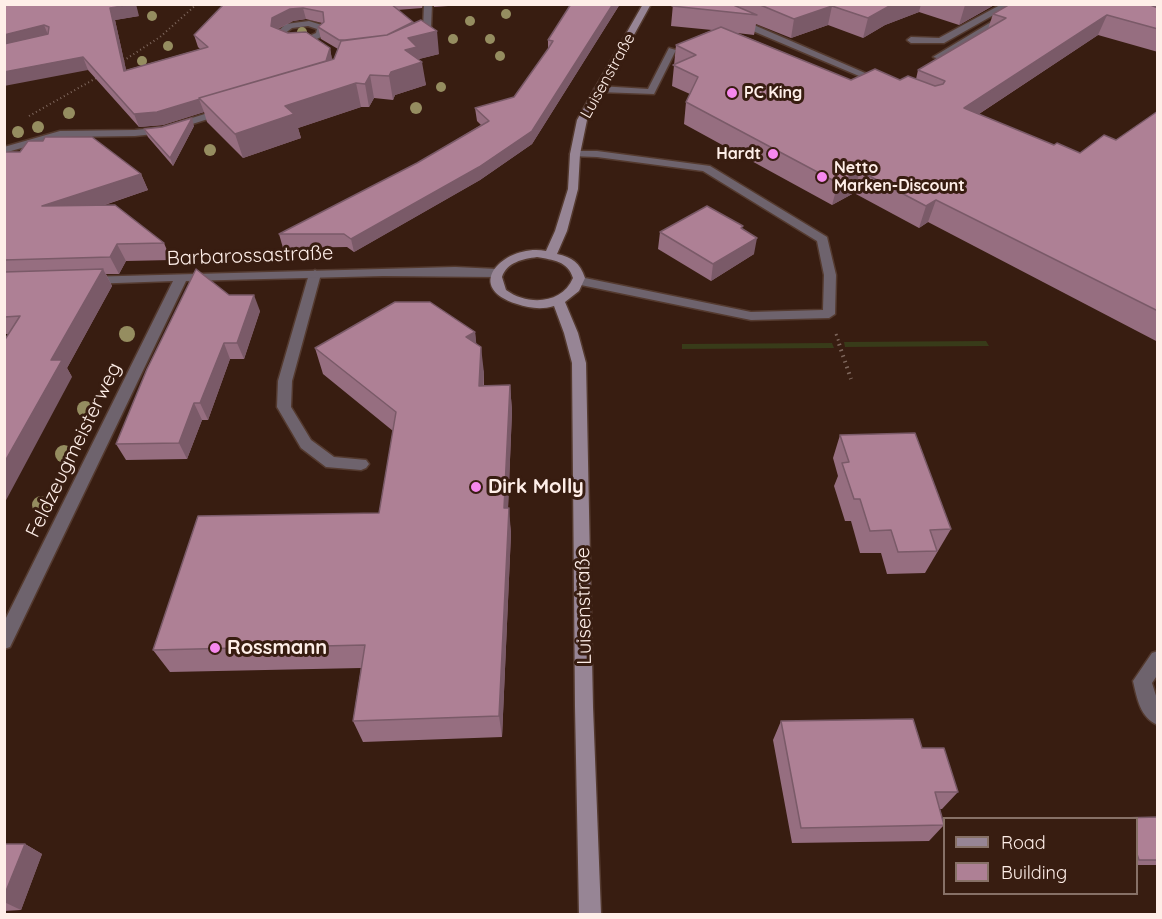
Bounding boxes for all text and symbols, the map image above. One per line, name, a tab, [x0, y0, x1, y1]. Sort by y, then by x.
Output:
street label: Luisenstraße	[577, 30, 639, 122]
place label: PC King	[744, 83, 802, 103]
marker: PC King	[725, 86, 739, 100]
place label: Hardt	[716, 144, 761, 164]
marker: Hardt	[766, 147, 780, 161]
place label: Netto Marken-Discount	[834, 158, 965, 196]
marker: Netto Marken-Discount	[815, 170, 829, 184]
street label: Barbarossastraße	[166, 241, 334, 271]
street label: Feldzeugmeisterweg	[21, 359, 127, 541]
place label: Dirk Molly	[488, 475, 584, 499]
marker: Dirk Molly	[469, 480, 483, 494]
street label: Luisenstraße	[571, 547, 597, 665]
place label: Rossmann	[227, 636, 327, 660]
marker: Rossmann	[208, 641, 222, 655]
legend	[943, 817, 1138, 895]
text: Road	[1001, 831, 1046, 854]
text: Building	[1001, 861, 1067, 884]

